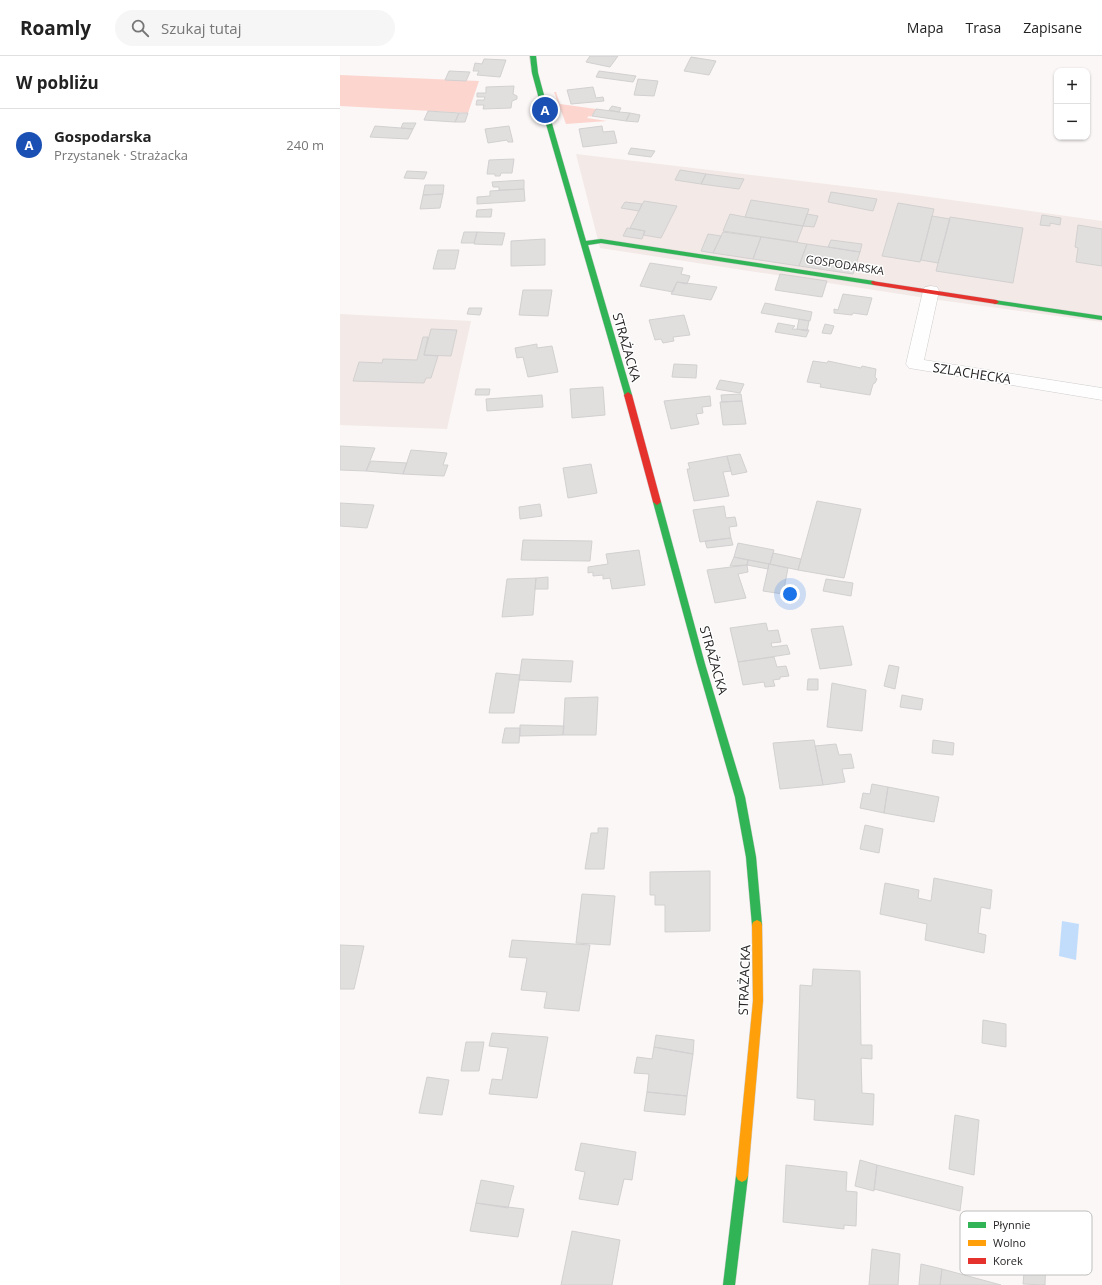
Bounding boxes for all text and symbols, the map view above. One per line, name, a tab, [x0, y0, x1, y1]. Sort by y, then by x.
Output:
search box	[115, 10, 395, 46]
text: Roamly	[20, 15, 91, 41]
icon: search	[129, 17, 151, 39]
text: Szukaj tutaj	[161, 18, 241, 38]
text: Mapa	[907, 18, 944, 37]
text: Trasa	[966, 18, 1001, 37]
text: Zapisane	[1023, 18, 1082, 37]
map controls	[1054, 68, 1090, 140]
button: +	[1054, 68, 1090, 104]
text: W pobliżu	[16, 71, 99, 94]
pin: A	[532, 95, 558, 125]
button: −	[1054, 104, 1090, 140]
text: Gospodarska	[54, 126, 152, 146]
text: A	[25, 136, 33, 154]
text: 240 m	[286, 136, 324, 154]
text: Przystanek · Strażacka	[54, 146, 188, 164]
street label: GOSPODARSKA	[805, 251, 885, 278]
street label: STRAŻACKA	[609, 311, 646, 384]
street label: SZLACHECKA	[932, 358, 1013, 388]
your location	[780, 584, 800, 604]
street label: STRAŻACKA	[696, 624, 733, 697]
street label: STRAŻACKA	[734, 944, 754, 1016]
legend	[960, 1211, 1092, 1275]
text: Płynnie	[993, 1217, 1030, 1232]
text: Wolno	[993, 1235, 1026, 1250]
text: Korek	[993, 1253, 1023, 1268]

